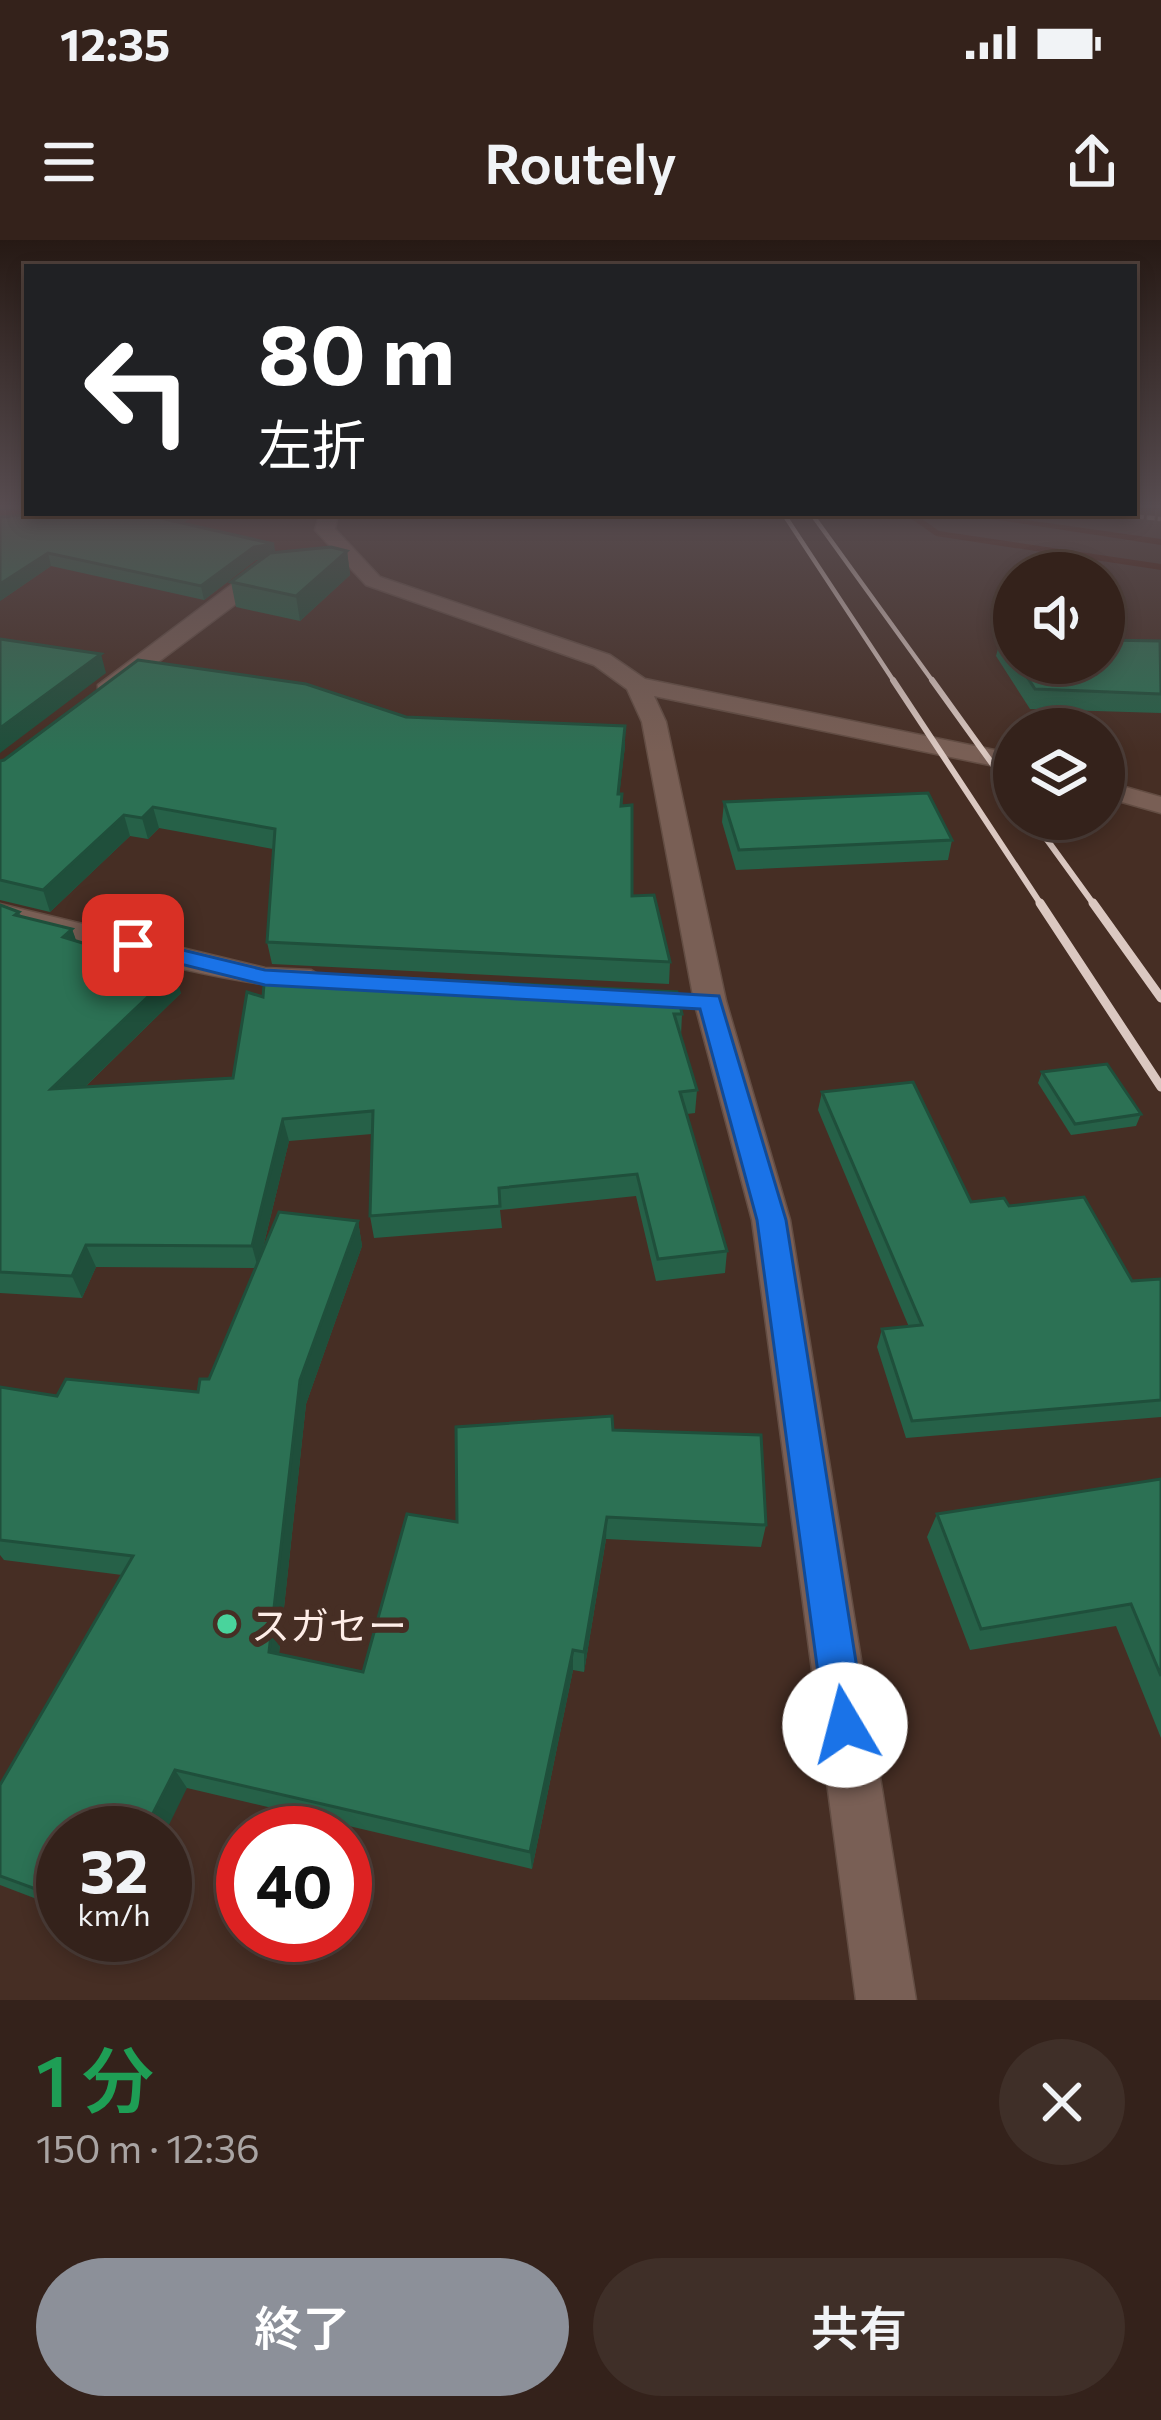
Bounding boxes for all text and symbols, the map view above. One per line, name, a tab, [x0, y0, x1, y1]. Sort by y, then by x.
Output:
text: 12:35	[60, 15, 170, 70]
icon: menu	[36, 129, 102, 195]
text: Routely	[484, 129, 677, 195]
icon: share	[1059, 129, 1125, 195]
text: 80 m	[258, 300, 455, 402]
icon: left	[60, 312, 216, 468]
text: 左折	[258, 410, 366, 476]
map controls	[993, 552, 1125, 840]
button: sound	[993, 552, 1125, 684]
button: layers	[993, 708, 1125, 840]
pin	[82, 894, 184, 996]
icon: arrive	[100, 912, 166, 978]
place label: スガセー	[251, 1600, 407, 1648]
marker: スガセー	[214, 1611, 240, 1637]
position arrow	[782, 1662, 908, 1788]
speed limit sign: 40	[216, 1806, 372, 1962]
text: 32	[80, 1832, 148, 1905]
text: km/h	[78, 1895, 150, 1932]
text: 1 分	[36, 2034, 154, 2122]
button: close	[999, 2039, 1125, 2165]
text: 150 m · 12:36	[36, 2123, 260, 2171]
button: 終了	[36, 2258, 569, 2396]
button: 共有	[593, 2258, 1125, 2396]

